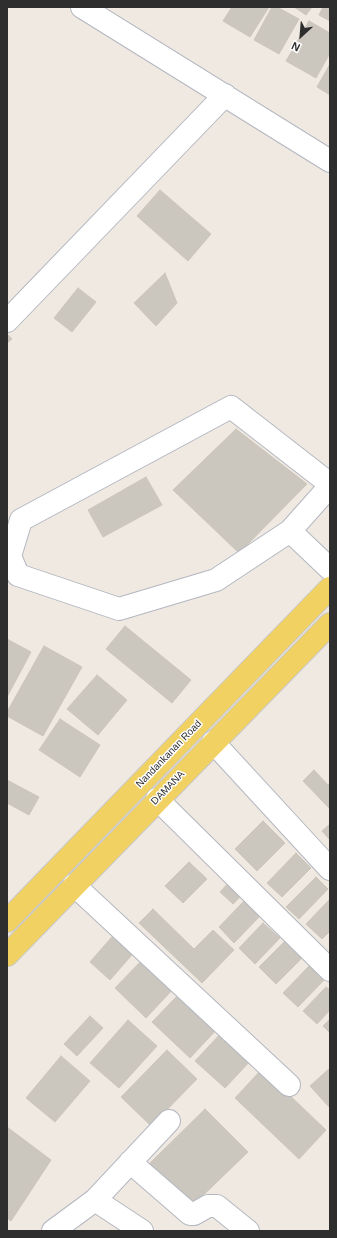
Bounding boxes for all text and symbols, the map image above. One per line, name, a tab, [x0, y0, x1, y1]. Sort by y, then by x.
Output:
north arrow	[281, 16, 321, 56]
text: N	[290, 40, 302, 54]
street label: Nandankanan Road	[134, 718, 204, 790]
street label: DAMANA	[149, 768, 187, 808]

